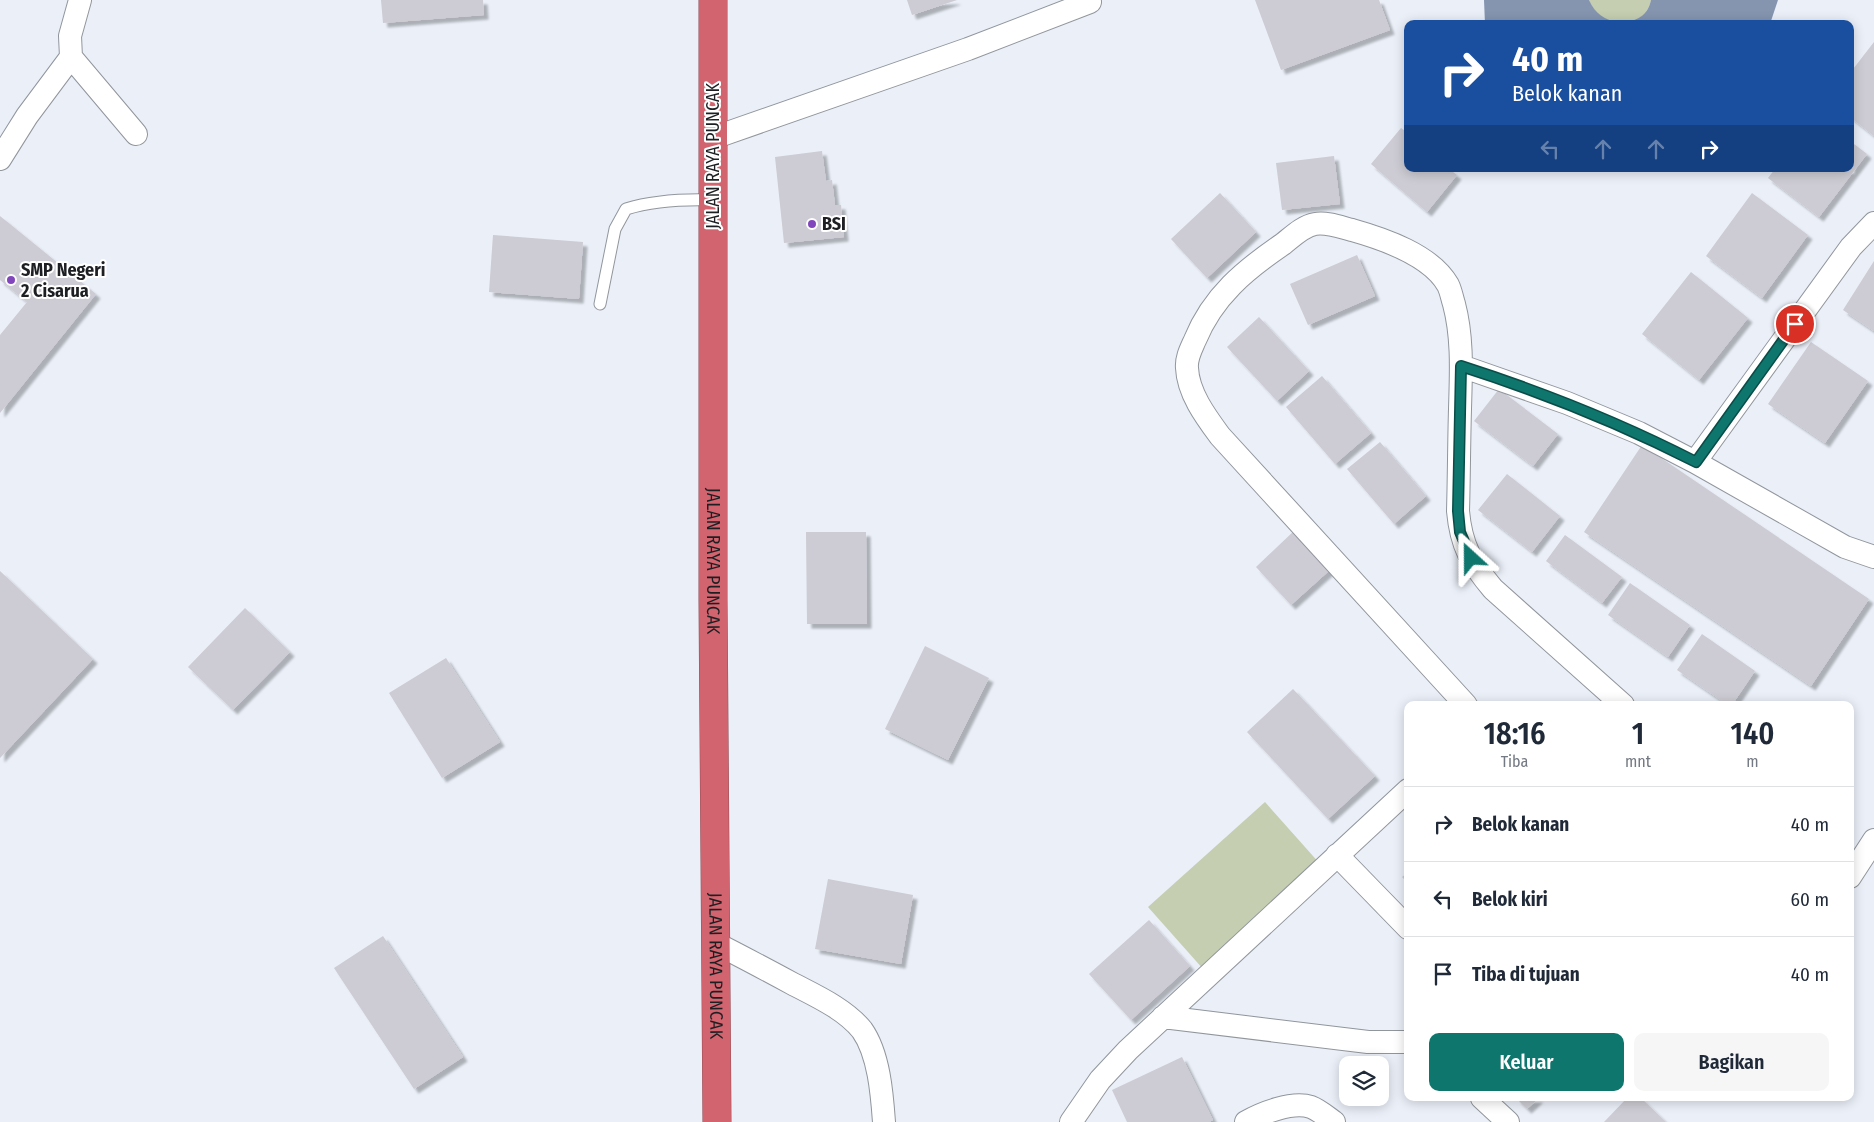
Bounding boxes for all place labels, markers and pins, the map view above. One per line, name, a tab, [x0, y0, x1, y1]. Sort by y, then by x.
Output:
place label: BSI	[822, 213, 846, 235]
marker: BSI	[806, 218, 818, 230]
place label: SMP Negeri 2 Cisarua	[20, 259, 106, 302]
marker: SMP Negeri 2 Cisarua	[5, 274, 17, 286]
pin	[1774, 303, 1816, 345]

